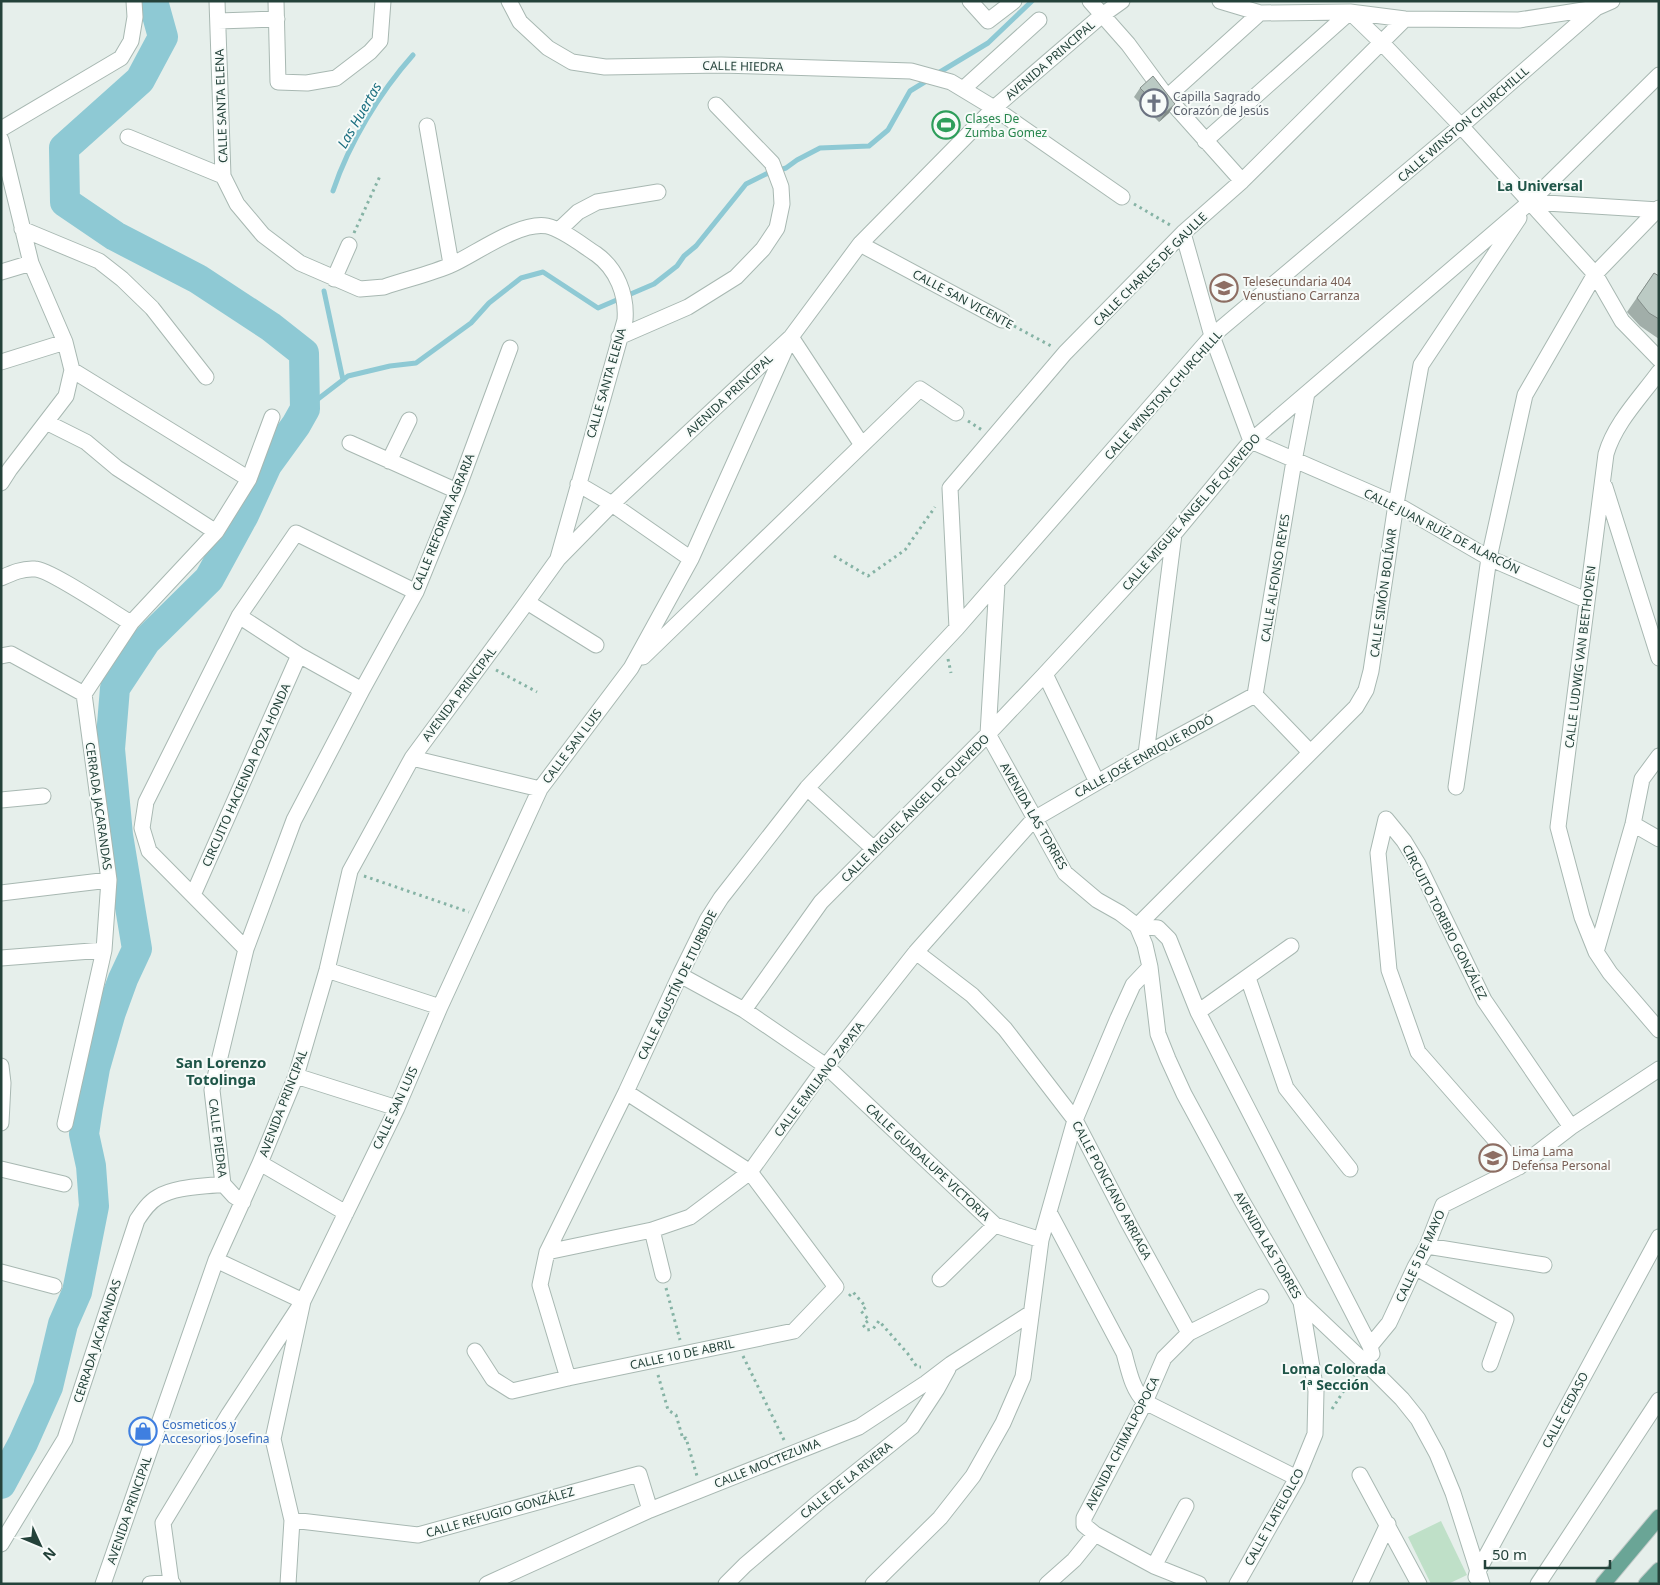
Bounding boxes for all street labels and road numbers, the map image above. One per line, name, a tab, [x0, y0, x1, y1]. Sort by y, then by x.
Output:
street label: AVENIDA PRINCIPAL	[1001, 16, 1099, 104]
street label: CALLE SANTA ELENA	[211, 48, 231, 163]
street label: CALLE HIEDRA	[702, 57, 784, 75]
street label: CALLE WINSTON CHURCHILLL	[1394, 62, 1532, 186]
street label: CALLE CHARLES DE GAULLE	[1089, 208, 1211, 330]
street label: CALLE SAN VICENTE	[910, 265, 1016, 333]
street label: CALLE SANTA ELENA	[582, 326, 630, 440]
street label: CALLE WINSTON CHURCHILLL	[1100, 327, 1226, 463]
street label: AVENIDA PRINCIPAL	[682, 350, 776, 440]
street label: CALLE MIGUEL ÁNGEL DE QUEVEDO	[1118, 430, 1264, 594]
street label: CALLE REFORMA AGRARIA	[408, 450, 479, 593]
street label: CALLE JUAN RUÍZ DE ALARCÓN	[1361, 484, 1523, 578]
street label: CALLE ALFONSO REYES	[1256, 512, 1294, 643]
street label: CALLE SIMÓN BOLÍVAR	[1366, 527, 1401, 659]
street label: CALLE LUDWIG VAN BEETHOVEN	[1560, 565, 1600, 749]
street label: AVENIDA PRINCIPAL	[418, 643, 500, 745]
street label: CIRCUITO HACIENDA POZA HONDA	[198, 680, 294, 869]
street label: CALLE SAN LUIS	[538, 705, 606, 787]
street label: CALLE JOSÉ ENRIQUE RODÓ	[1071, 711, 1217, 801]
street label: CALLE MIGUEL ÁNGEL DE QUEVEDO	[837, 730, 993, 886]
street label: CERRADA JACARANDAS	[82, 741, 116, 872]
street label: AVENIDA LAS TORRES	[996, 759, 1072, 873]
street label: CIRCUITO TORIBIO GONZÁLEZ	[1398, 842, 1492, 1002]
street label: CALLE AGUSTÍN DE ITURBIDE	[633, 907, 721, 1063]
street label: CALLE EMILIANO ZAPATA	[770, 1018, 868, 1140]
street label: AVENIDA PRINCIPAL	[255, 1047, 311, 1159]
street label: CALLE SAN LUIS	[368, 1063, 422, 1152]
street label: CALLE PIEDRA	[205, 1098, 231, 1179]
street label: CALLE GUADALUPE VICTORIA	[862, 1100, 994, 1225]
street label: CALLE PONCIANO ARRIAGA	[1068, 1118, 1156, 1263]
street label: AVENIDA LAS TORRES	[1230, 1188, 1306, 1302]
street label: CALLE 5 DE MAYO	[1391, 1207, 1449, 1305]
street label: CERRADA JACARANDAS	[69, 1277, 125, 1405]
street label: CALLE 10 DE ABRIL	[628, 1335, 736, 1373]
street label: CALLE CEDASO	[1538, 1369, 1592, 1451]
street label: AVENIDA CHIMALPOPOCA	[1081, 1373, 1163, 1513]
street label: CALLE MOCTEZUMA	[711, 1434, 823, 1492]
street label: CALLE DE LA RIVERA	[796, 1437, 896, 1522]
street label: AVENIDA PRINCIPAL	[102, 1453, 156, 1567]
street label: CALLE TLATELOLCO	[1240, 1465, 1308, 1569]
street label: CALLE REFUGIO GONZÁLEZ	[424, 1483, 576, 1541]

